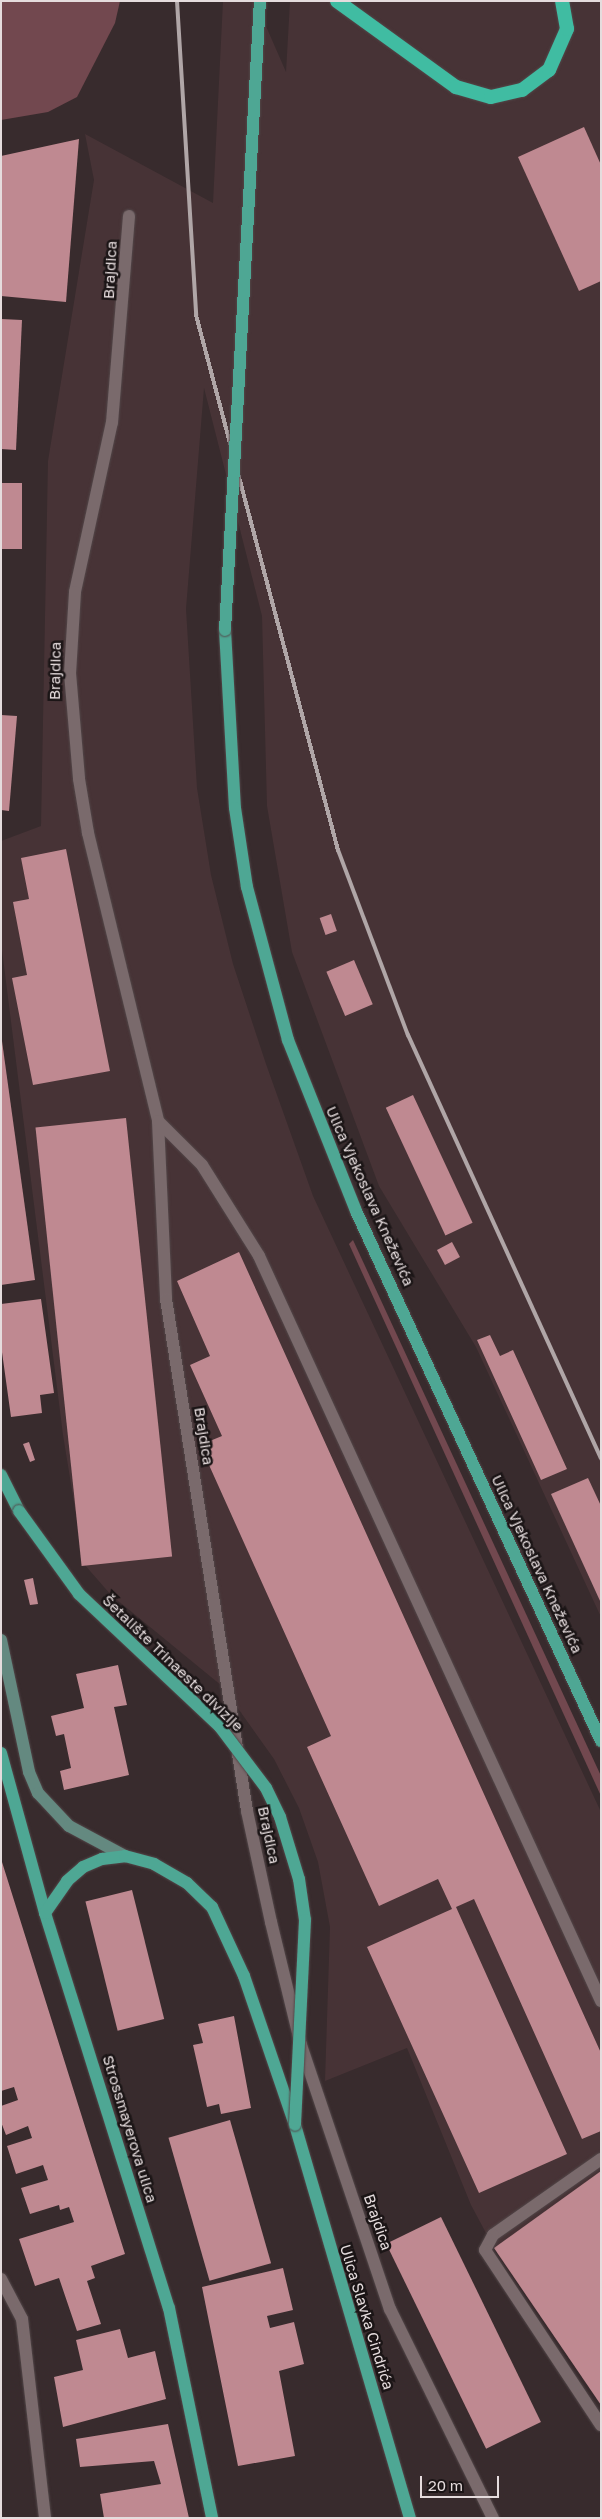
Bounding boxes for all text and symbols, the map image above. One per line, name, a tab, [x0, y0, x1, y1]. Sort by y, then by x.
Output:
street label: Brajdica	[99, 240, 121, 300]
street label: Brajdica	[45, 642, 65, 700]
street label: Ulica Vjekoslava Kneževića	[322, 1103, 418, 1289]
street label: Brajdica	[191, 1406, 217, 1466]
street label: Ulica Vjekoslava Kneževića	[488, 1472, 586, 1656]
street label: Šetalište Trinaeste divizije	[99, 1591, 247, 1735]
street label: Brajdica	[254, 1805, 284, 1865]
street label: Strossmayerova ulica	[99, 2053, 161, 2205]
street label: Brajdica	[360, 2192, 396, 2252]
street label: Ulica Slavka Cindrića	[336, 2242, 398, 2392]
scale bar	[422, 2466, 501, 2498]
text: 20 m	[428, 2476, 463, 2494]

